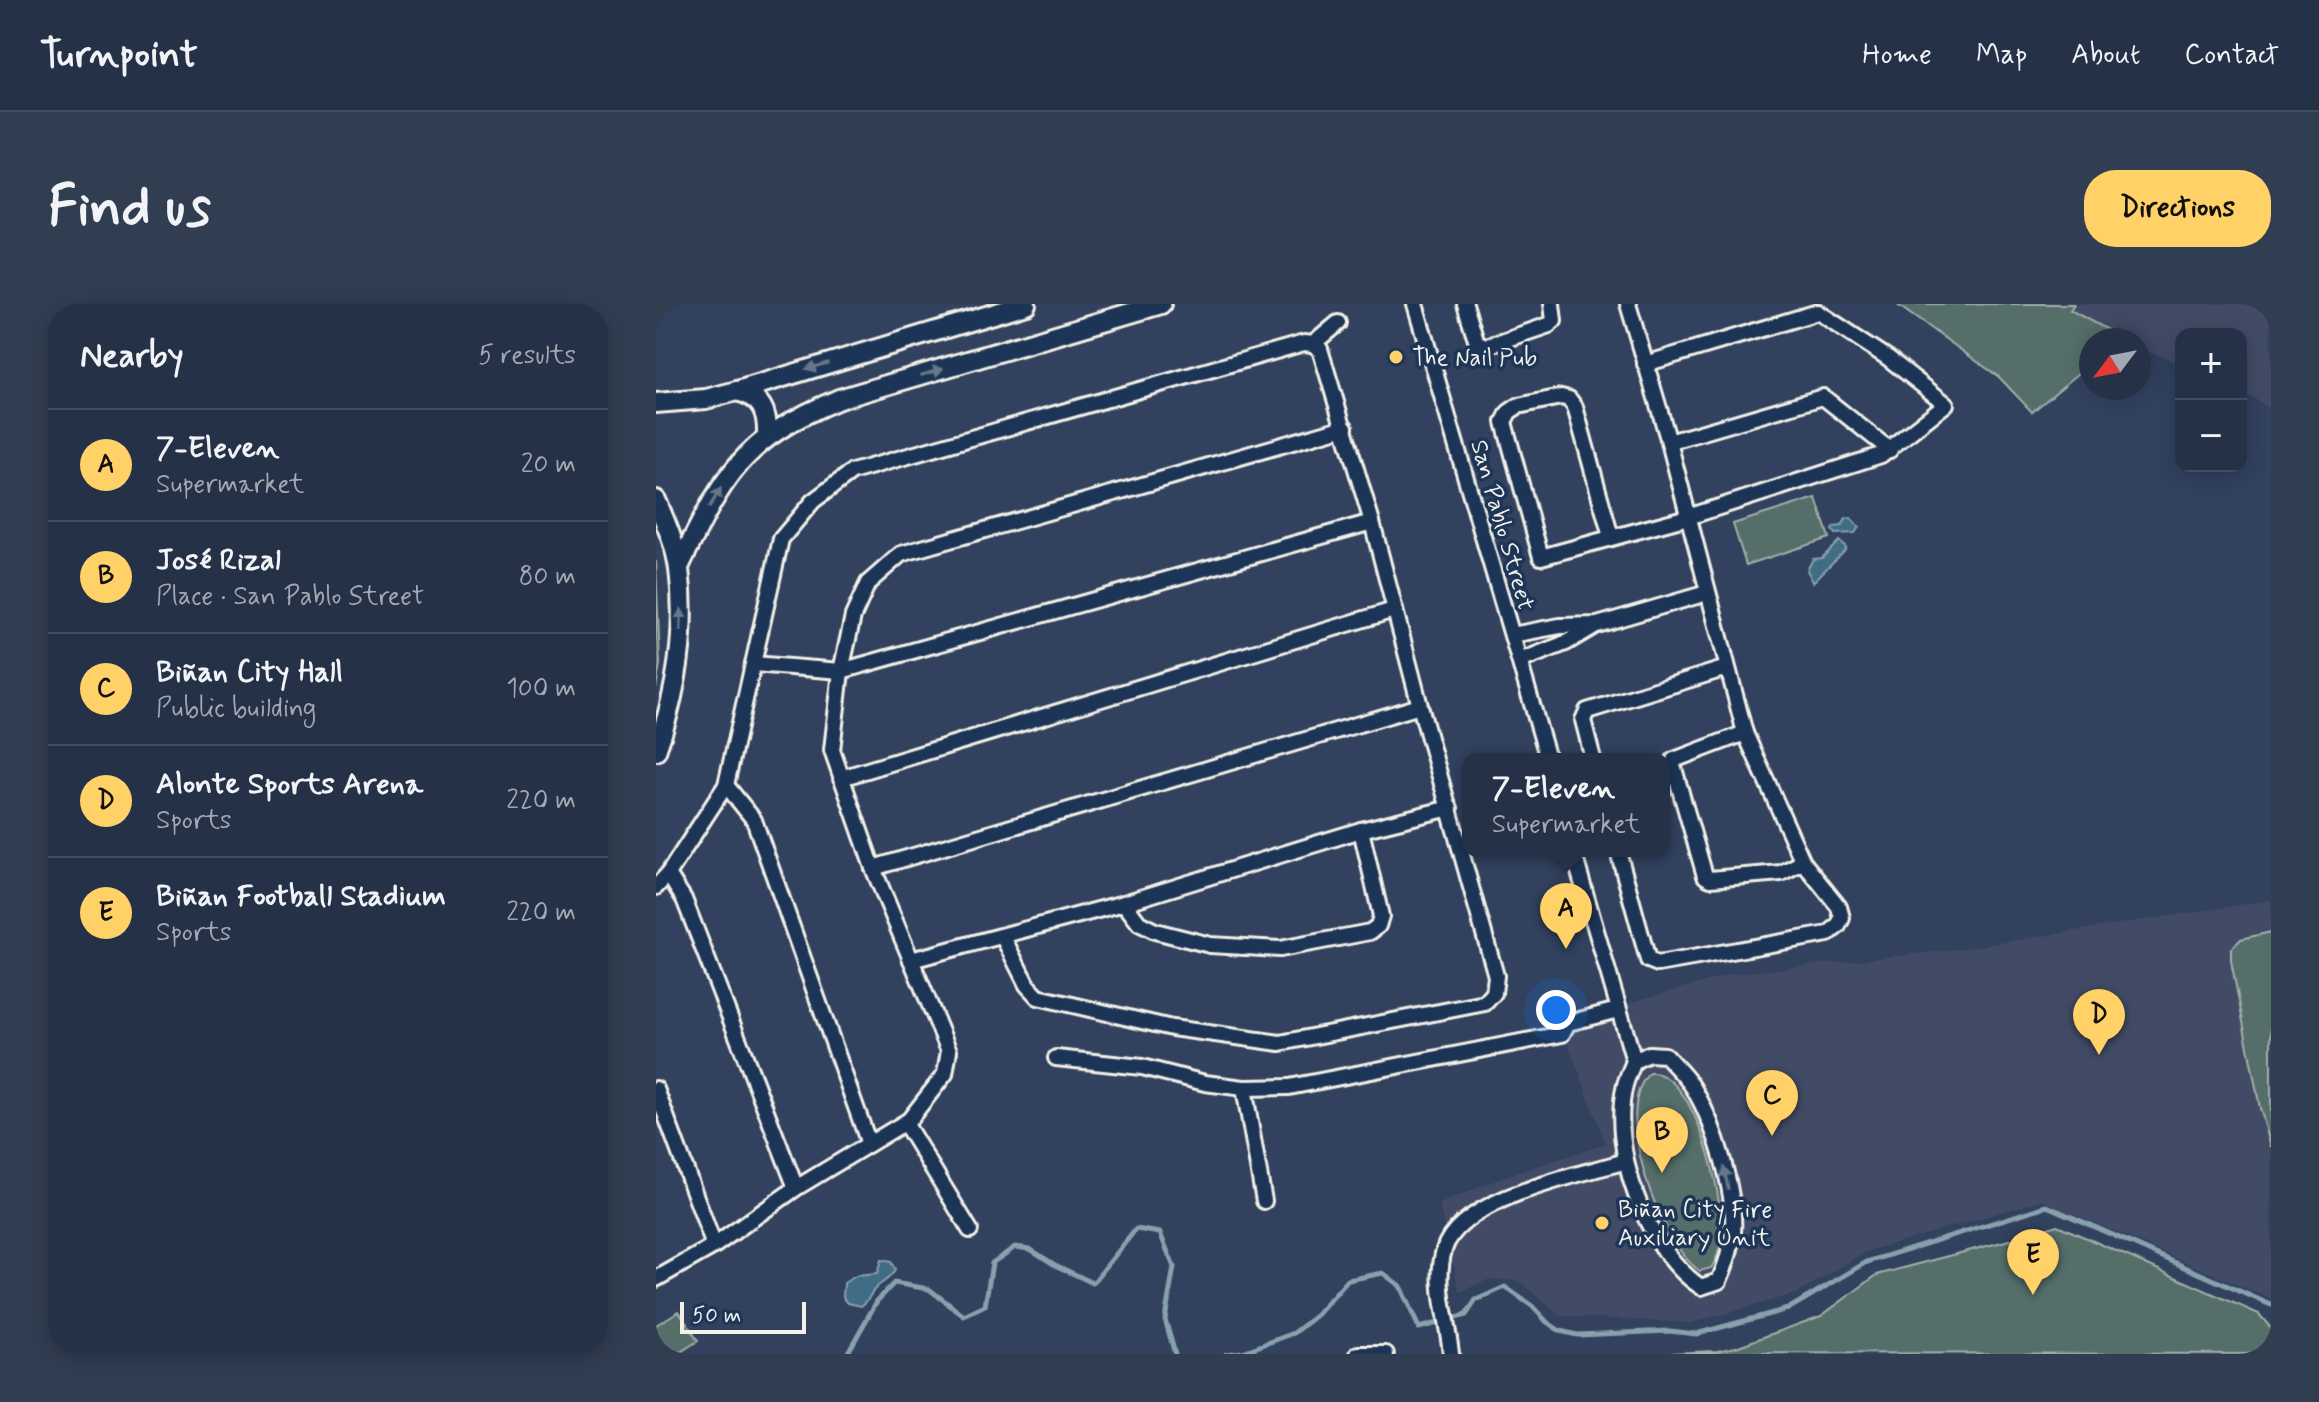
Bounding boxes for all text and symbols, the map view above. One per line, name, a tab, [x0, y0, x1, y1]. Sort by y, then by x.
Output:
text: Turnpoint	[40, 31, 198, 80]
text: Home	[1862, 37, 1932, 74]
text: Map	[1976, 37, 2027, 74]
text: About	[2071, 37, 2140, 74]
text: Contact	[2184, 37, 2279, 74]
button: Directions	[2084, 170, 2271, 247]
text: Find us	[48, 172, 211, 245]
north arrow	[2079, 328, 2151, 400]
map controls	[2175, 328, 2247, 472]
button: +	[2175, 328, 2247, 400]
text: Nearby	[80, 334, 184, 379]
text: 5 results	[478, 339, 576, 373]
place label: The Nail Pub	[1412, 343, 1537, 374]
marker: The Nail Pub	[1387, 348, 1405, 366]
one-way arrow	[804, 361, 829, 373]
one-way arrow	[921, 365, 945, 378]
button: −	[2175, 400, 2247, 472]
text: 7-Eleven	[156, 429, 279, 468]
street label: San Pablo Street	[1462, 436, 1541, 614]
text: A	[97, 448, 115, 482]
text: 20 m	[521, 448, 576, 482]
text: Supermarket	[156, 468, 304, 502]
one-way arrow	[708, 487, 722, 509]
text: José Rizal	[156, 541, 281, 580]
text: B	[98, 560, 114, 594]
text: 80 m	[519, 560, 576, 594]
text: Place · San Pablo Street	[156, 580, 424, 614]
one-way arrow	[675, 607, 687, 632]
text: Biñan City Hall	[156, 653, 343, 692]
text: C	[97, 672, 115, 706]
text: 100 m	[506, 672, 576, 706]
text: Public building	[156, 692, 316, 726]
popup	[1462, 753, 1670, 857]
text: Alonte Sports Arena	[156, 765, 423, 804]
text: 7-Eleven	[1492, 769, 1615, 808]
text: D	[97, 784, 115, 818]
text: 220 m	[506, 784, 576, 818]
text: Sports	[156, 804, 231, 838]
text: Supermarket	[1492, 808, 1640, 842]
text: Biñan Football Stadium	[156, 877, 446, 916]
pin: A	[1540, 883, 1592, 949]
text: E	[98, 896, 114, 930]
text: 220 m	[506, 896, 576, 930]
text: Sports	[156, 916, 231, 950]
pin: D	[2073, 989, 2125, 1055]
your location	[1536, 990, 1576, 1030]
pin: C	[1746, 1070, 1798, 1136]
pin: B	[1636, 1107, 1688, 1173]
one-way arrow	[1719, 1165, 1732, 1190]
place label: Biñan City Fire Auxiliary Unit	[1618, 1195, 1772, 1254]
marker: Biñan City Fire Auxiliary Unit	[1593, 1214, 1611, 1232]
pin: E	[2007, 1229, 2059, 1295]
scale bar	[680, 1298, 806, 1334]
text: 50 m	[692, 1302, 741, 1330]

